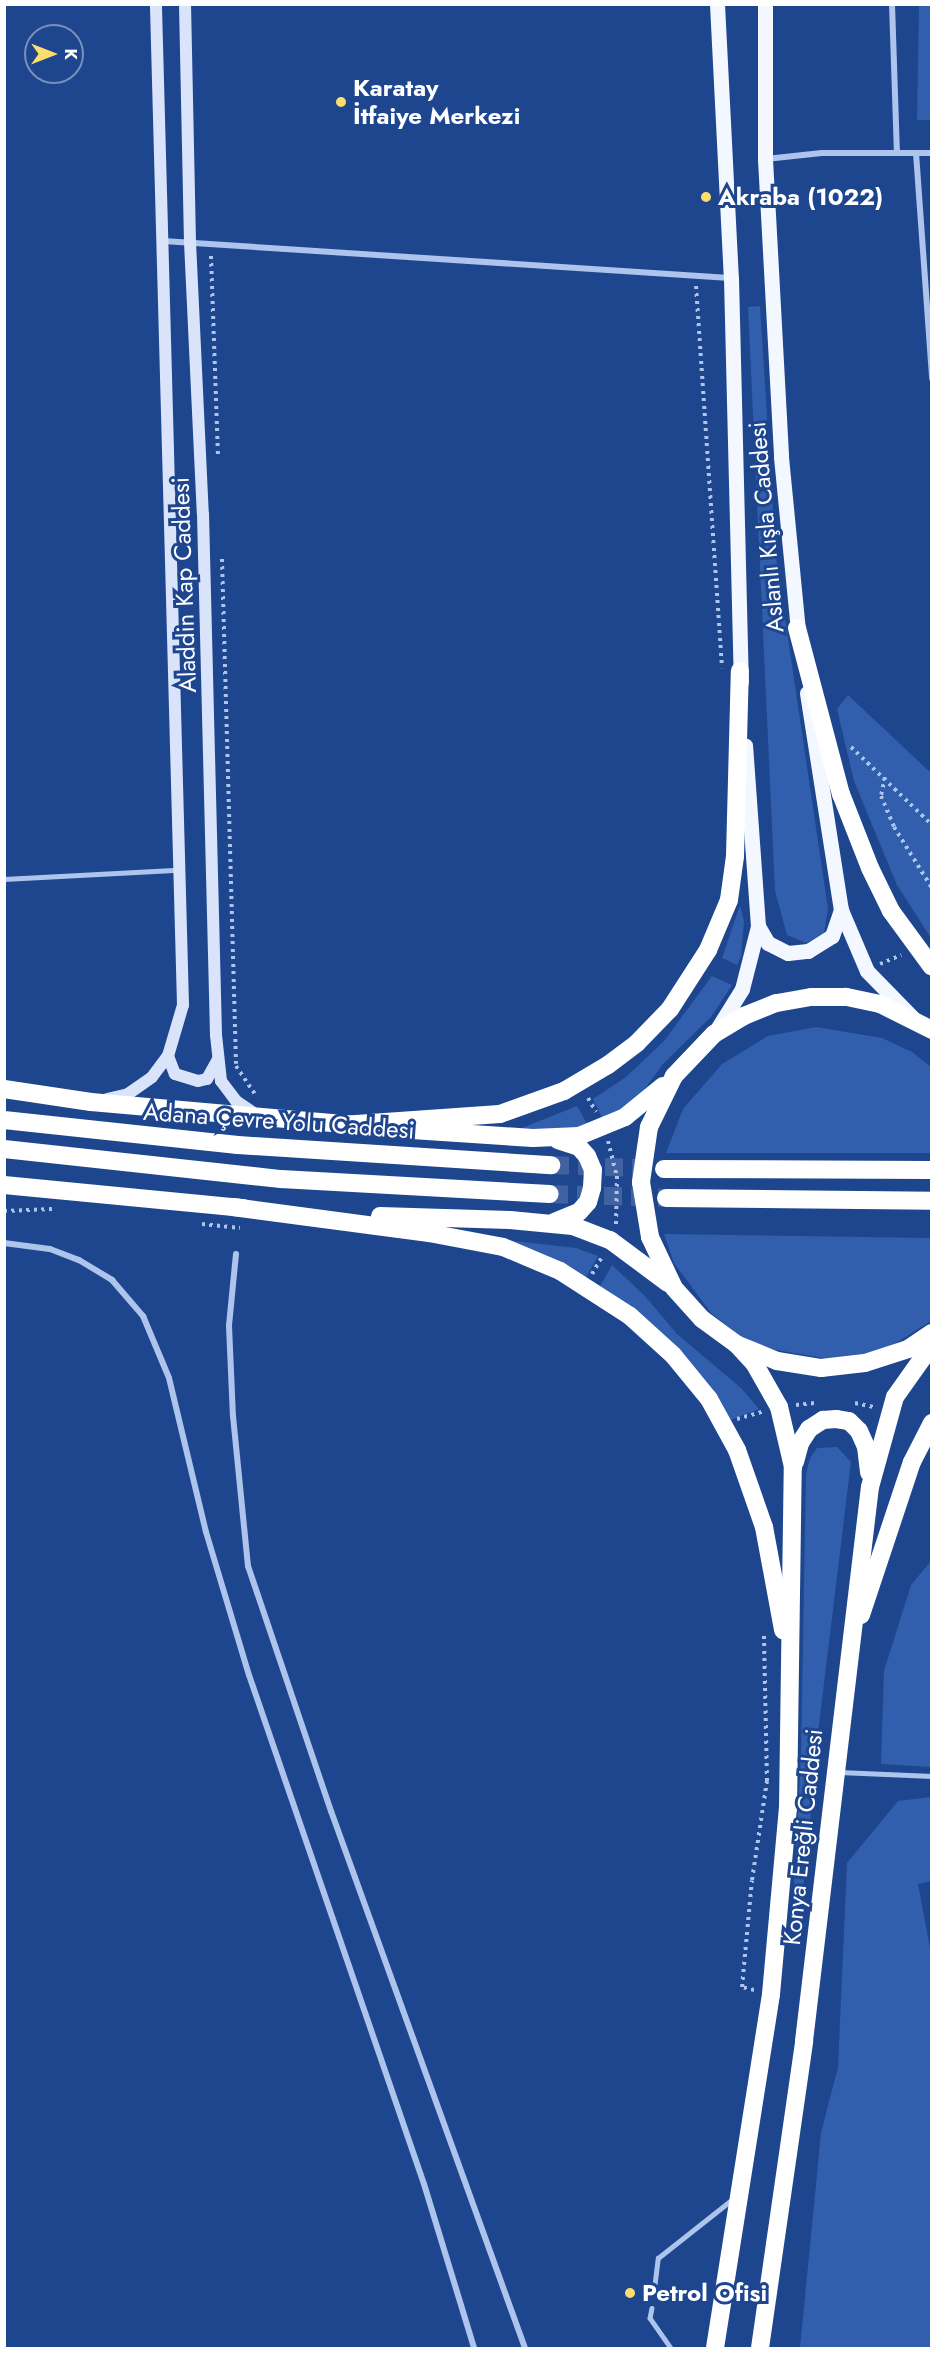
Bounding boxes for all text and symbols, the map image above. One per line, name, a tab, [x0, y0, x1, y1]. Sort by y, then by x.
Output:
north arrow	[24, 24, 84, 84]
text: K	[59, 48, 82, 60]
place label: Karatay İtfaiye Merkezi	[353, 74, 520, 130]
marker: Karatay İtfaiye Merkezi	[334, 95, 348, 109]
place label: Akraba (1022)	[718, 183, 883, 211]
marker: Akraba (1022)	[699, 190, 713, 204]
street label: Aslanlı Kışla Caddesi	[742, 420, 790, 634]
street label: Aladdin Kap Caddesi	[166, 477, 202, 693]
street label: Adana Çevre Yolu Caddesi	[142, 1097, 416, 1145]
street label: Konya Ereğli Caddesi	[777, 1727, 829, 1947]
place label: Petrol Ofisi	[642, 2279, 767, 2307]
marker: Petrol Ofisi	[623, 2286, 637, 2300]

